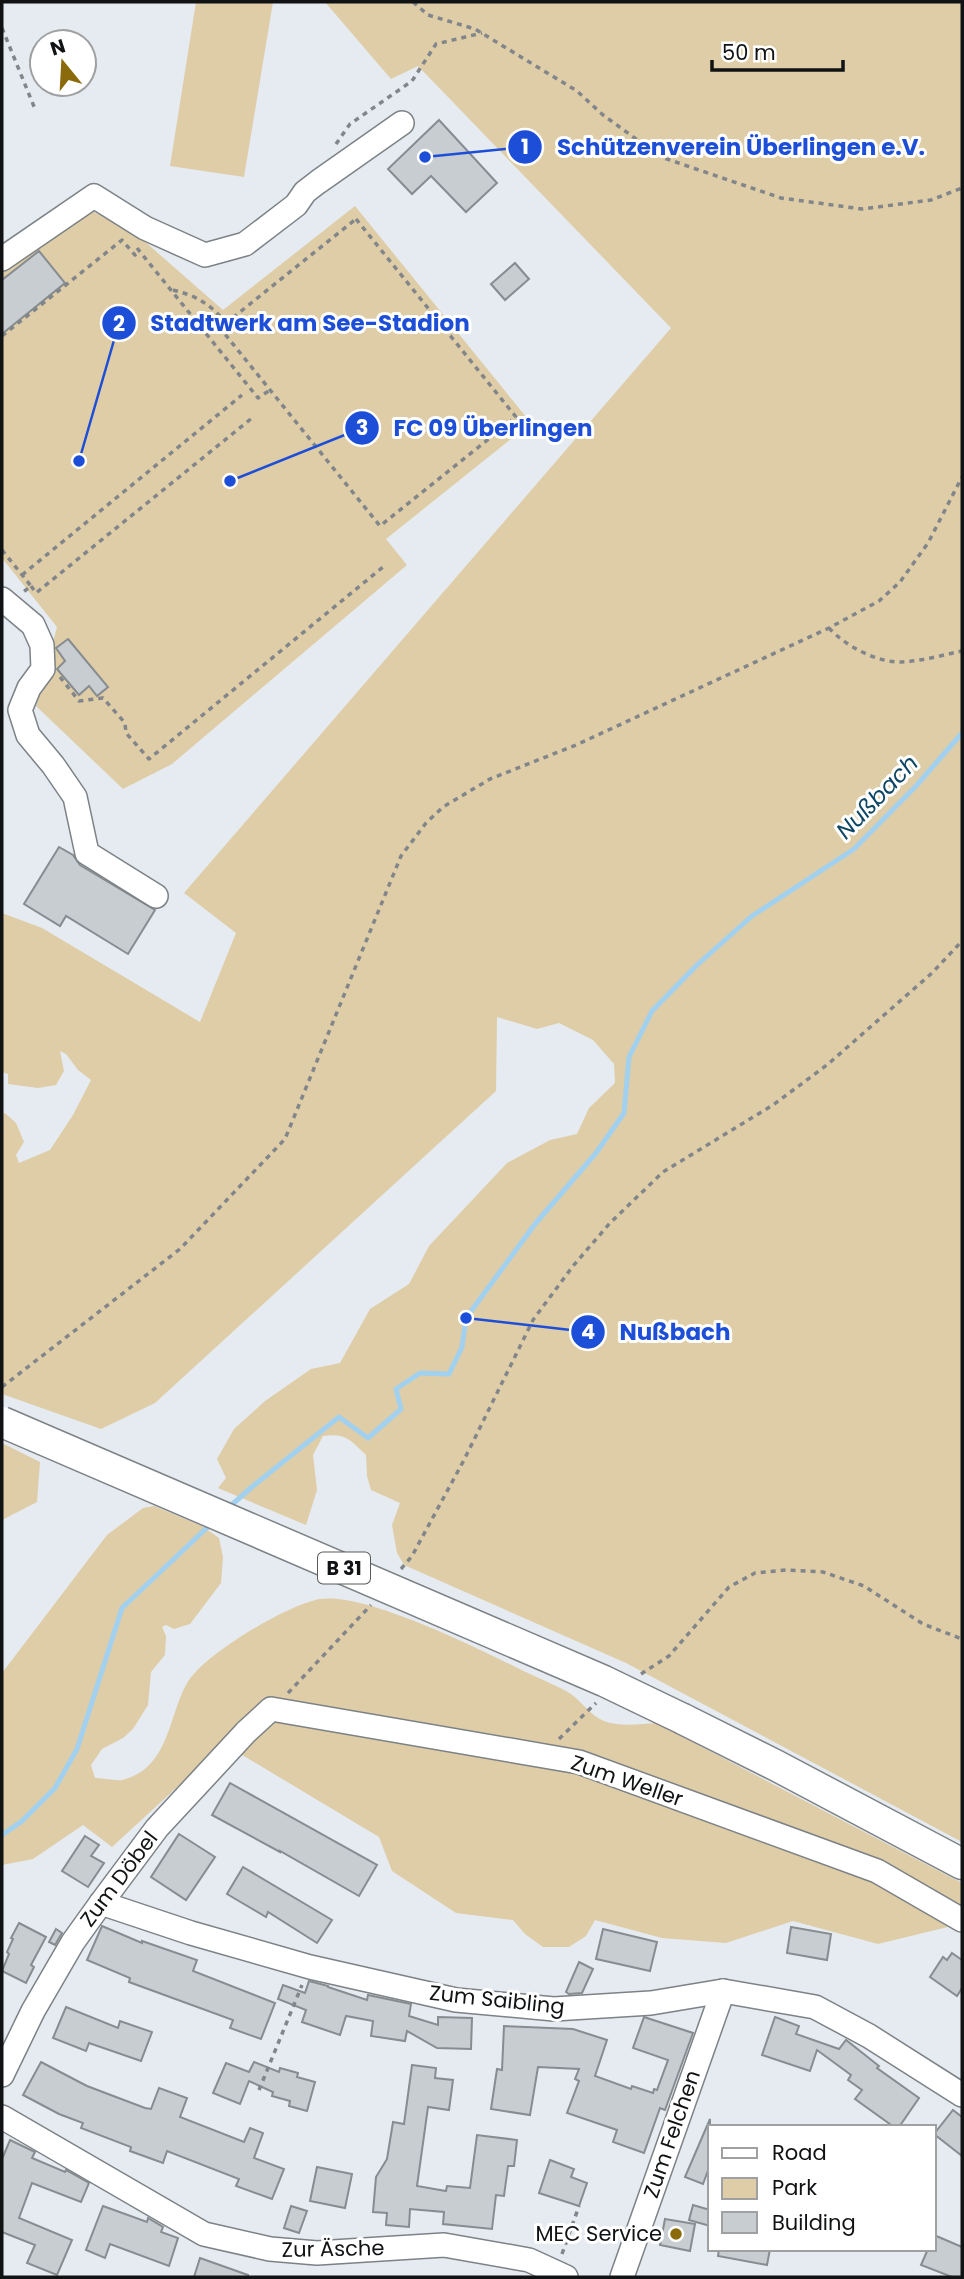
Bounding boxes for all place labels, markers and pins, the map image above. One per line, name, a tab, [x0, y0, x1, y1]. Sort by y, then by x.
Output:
callout: Schützenverein Überlingen e.V.	[508, 125, 939, 169]
callout: Stadtwerk am See-Stadion	[101, 301, 484, 345]
callout: FC 09 Überlingen	[344, 406, 607, 450]
callout: Nußbach	[571, 1310, 745, 1354]
place label: MEC Service	[535, 2219, 662, 2248]
marker: MEC Service	[668, 2226, 684, 2242]

